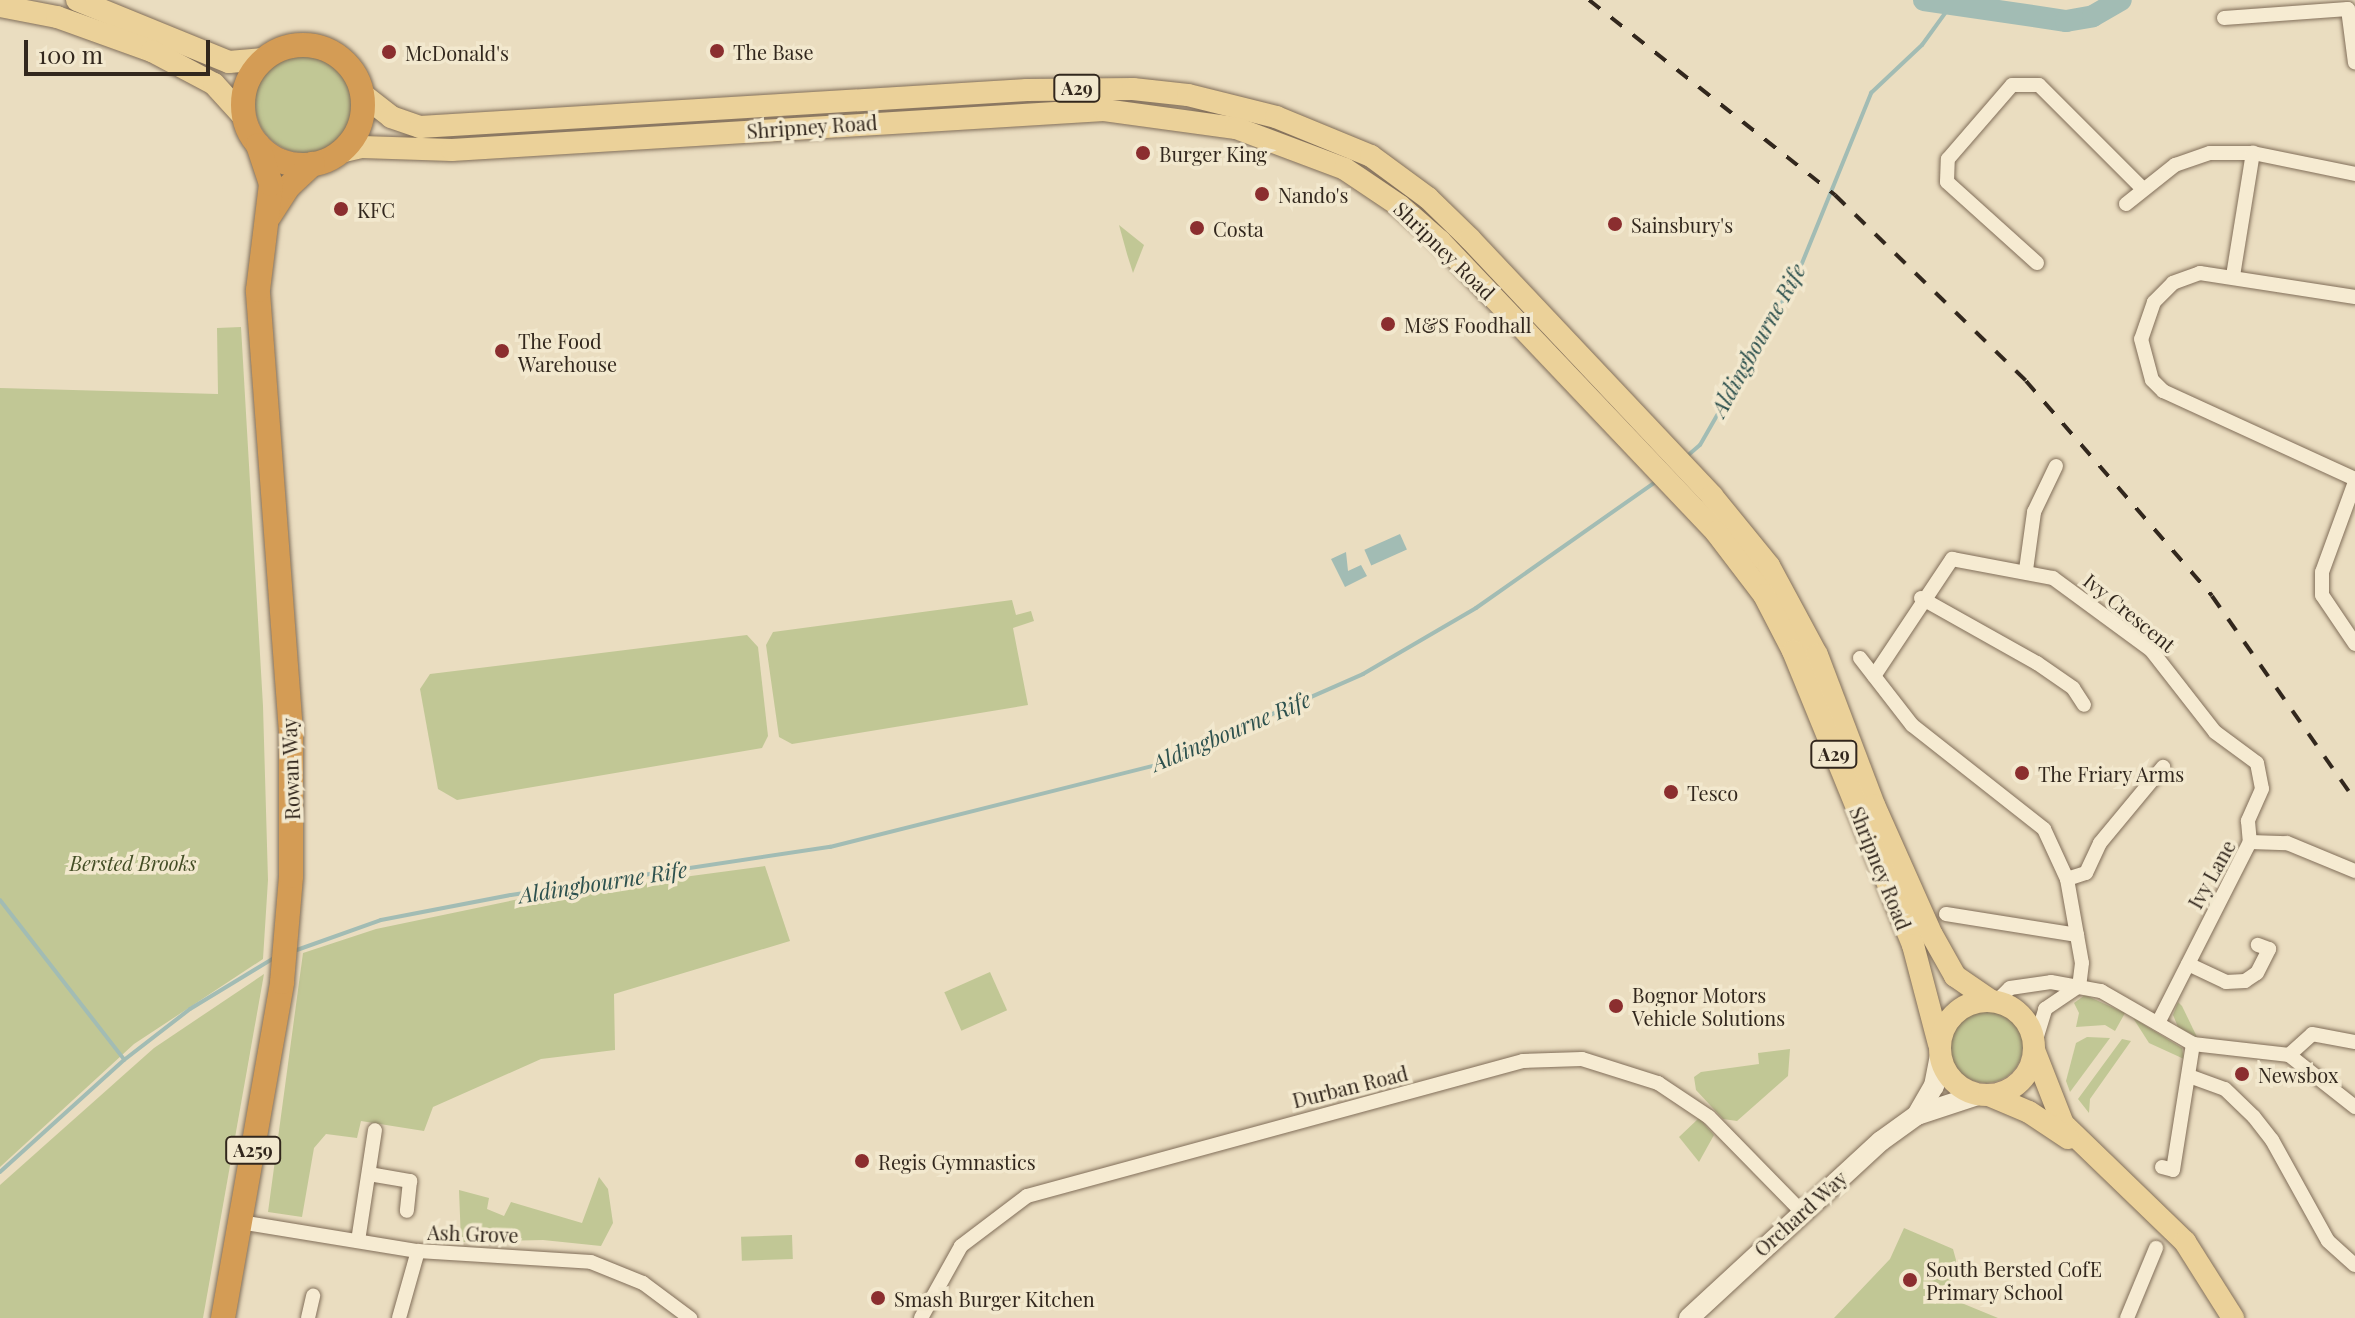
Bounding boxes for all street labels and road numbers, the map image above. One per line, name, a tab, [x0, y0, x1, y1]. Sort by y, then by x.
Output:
road number: A29	[1053, 74, 1101, 102]
street label: Shripney Road	[746, 109, 878, 143]
street label: Shripney Road	[1389, 196, 1501, 304]
street label: Ivy Crescent	[2079, 568, 2181, 656]
street label: Rowan Way	[276, 717, 304, 821]
road number: A29	[1810, 740, 1858, 768]
street label: Shripney Road	[1845, 803, 1917, 933]
street label: Ivy Lane	[2182, 835, 2240, 913]
street label: Durban Road	[1290, 1060, 1410, 1112]
road number: A259	[225, 1136, 281, 1164]
street label: Orchard Way	[1749, 1165, 1851, 1261]
street label: Ash Grove	[427, 1219, 519, 1247]

